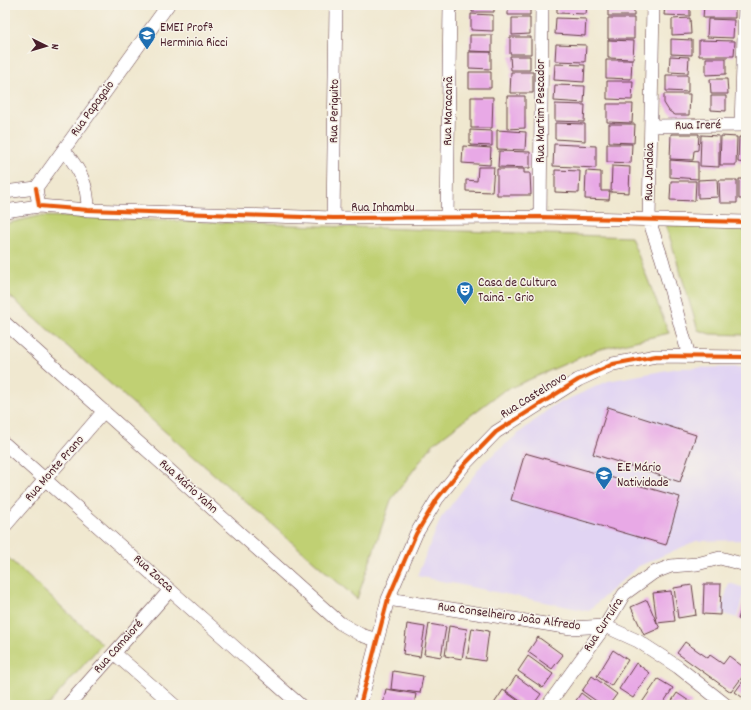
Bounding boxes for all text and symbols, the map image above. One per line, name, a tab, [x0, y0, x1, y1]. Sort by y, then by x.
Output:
place label: EMEI Profª Herminia Ricci	[160, 19, 228, 53]
school or university icon: EMEI Profª Herminia Ricci	[137, 25, 157, 50]
north arrow	[26, 26, 66, 66]
text: N	[46, 43, 62, 51]
street label: Rua Martim Pescador	[532, 59, 551, 163]
street label: Rua Maracanã	[439, 76, 459, 146]
street label: Rua Papagaio	[66, 77, 120, 141]
street label: Rua Periquito	[325, 79, 345, 143]
street label: Rua Ireré	[675, 116, 722, 136]
street label: Rua Jandaia	[640, 142, 660, 201]
street label: Rua Inhambu	[351, 199, 415, 218]
place label: Casa de Cultura Tainã - Grio	[478, 274, 557, 308]
theatre icon: Casa de Cultura Tainã - Grio	[455, 280, 475, 305]
street label: Rua Castelnovo	[497, 368, 571, 424]
street label: Rua Monte Prano	[21, 431, 89, 506]
street label: Rua Mário Yahn	[154, 455, 222, 519]
place label: E.E Mário Natividade	[617, 459, 669, 493]
school or university icon: E.E Mário Natividade	[594, 465, 614, 490]
street label: Rua Zocca	[128, 551, 178, 598]
street label: Rua Curruíra	[579, 593, 629, 656]
street label: Rua Conselheiro João Alfredo	[436, 598, 582, 636]
street label: Rua Camaioré	[89, 615, 149, 678]

